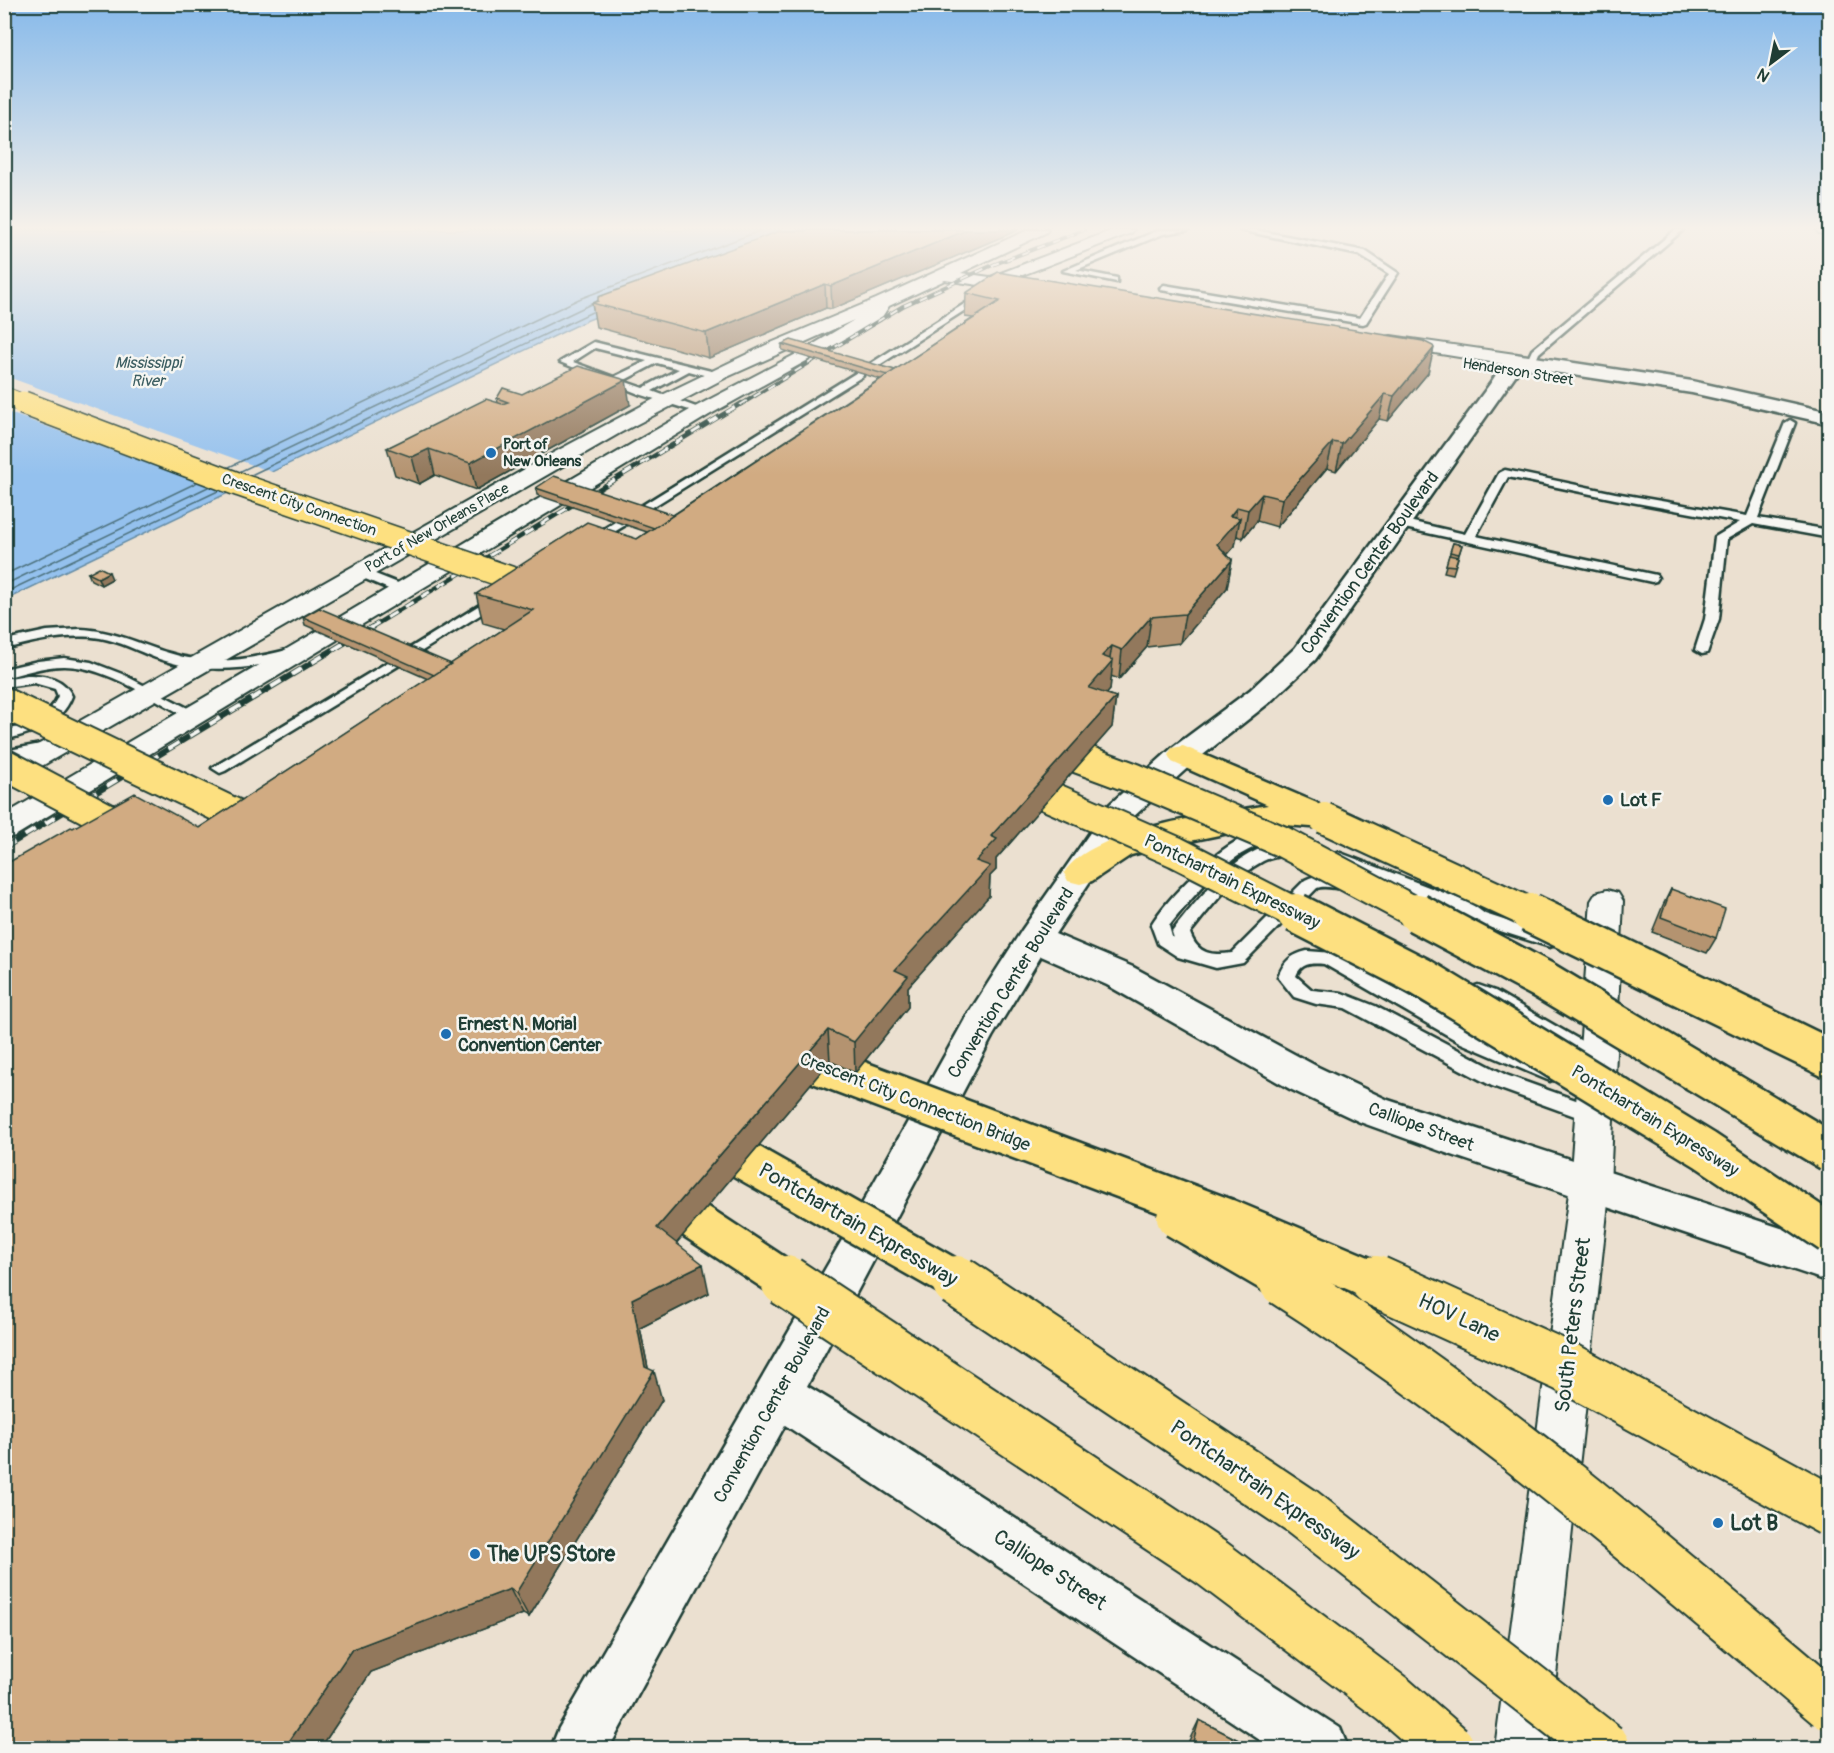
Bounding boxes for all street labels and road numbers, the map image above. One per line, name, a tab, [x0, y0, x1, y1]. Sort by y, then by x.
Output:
street label: Henderson Street	[1461, 354, 1576, 390]
street label: Convention Center Boulevard	[1296, 467, 1444, 659]
street label: Crescent City Connection	[219, 470, 379, 540]
street label: Port of New Orleans Place	[361, 479, 513, 577]
street label: Pontchartrain Expressway	[1140, 829, 1324, 935]
street label: Convention Center Boulevard	[943, 883, 1079, 1083]
street label: Crescent City Connection Bridge	[796, 1047, 1034, 1157]
street label: Pontchartrain Expressway	[1567, 1060, 1743, 1182]
street label: Calliope Street	[1365, 1097, 1478, 1157]
street label: Pontchartrain Expressway	[754, 1157, 962, 1293]
street label: South Peters Street	[1549, 1235, 1597, 1414]
street label: HOV Lane	[1414, 1287, 1505, 1349]
street label: Convention Center Boulevard	[708, 1303, 836, 1507]
street label: Pontchartrain Expressway	[1165, 1414, 1365, 1566]
street label: Calliope Street	[988, 1523, 1112, 1617]

